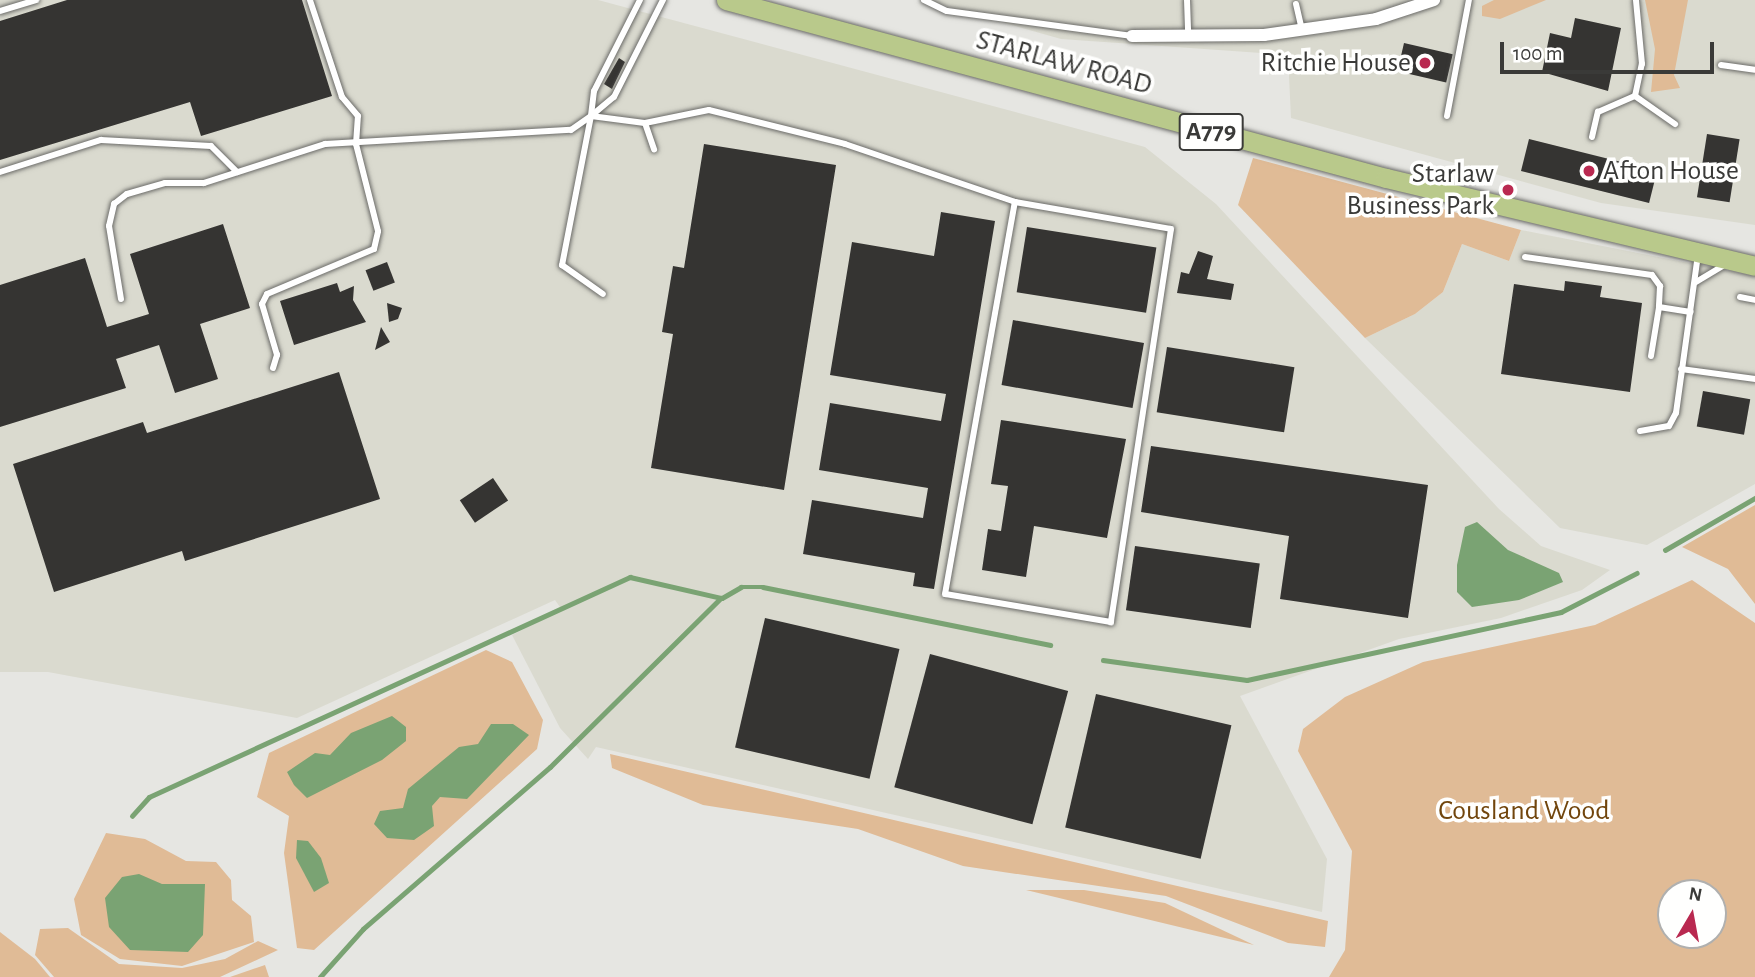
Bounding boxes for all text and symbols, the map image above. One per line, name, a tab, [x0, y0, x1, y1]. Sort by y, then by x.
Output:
street label: STARLAW ROAD	[973, 23, 1155, 103]
scale bar	[1503, 28, 1716, 72]
text: 100 m	[1513, 43, 1563, 64]
place label: Ritchie House	[1261, 46, 1411, 80]
marker: Ritchie House	[1417, 55, 1433, 71]
road number: A779	[1178, 110, 1244, 154]
place label: Afton House	[1603, 154, 1739, 188]
place label: Starlaw Business Park	[1347, 157, 1494, 223]
marker: Afton House	[1581, 163, 1597, 179]
marker: Starlaw Business Park	[1500, 182, 1516, 198]
park label: Cousland Wood	[1438, 794, 1610, 828]
north arrow	[1657, 879, 1727, 949]
text: N	[1687, 884, 1704, 905]

